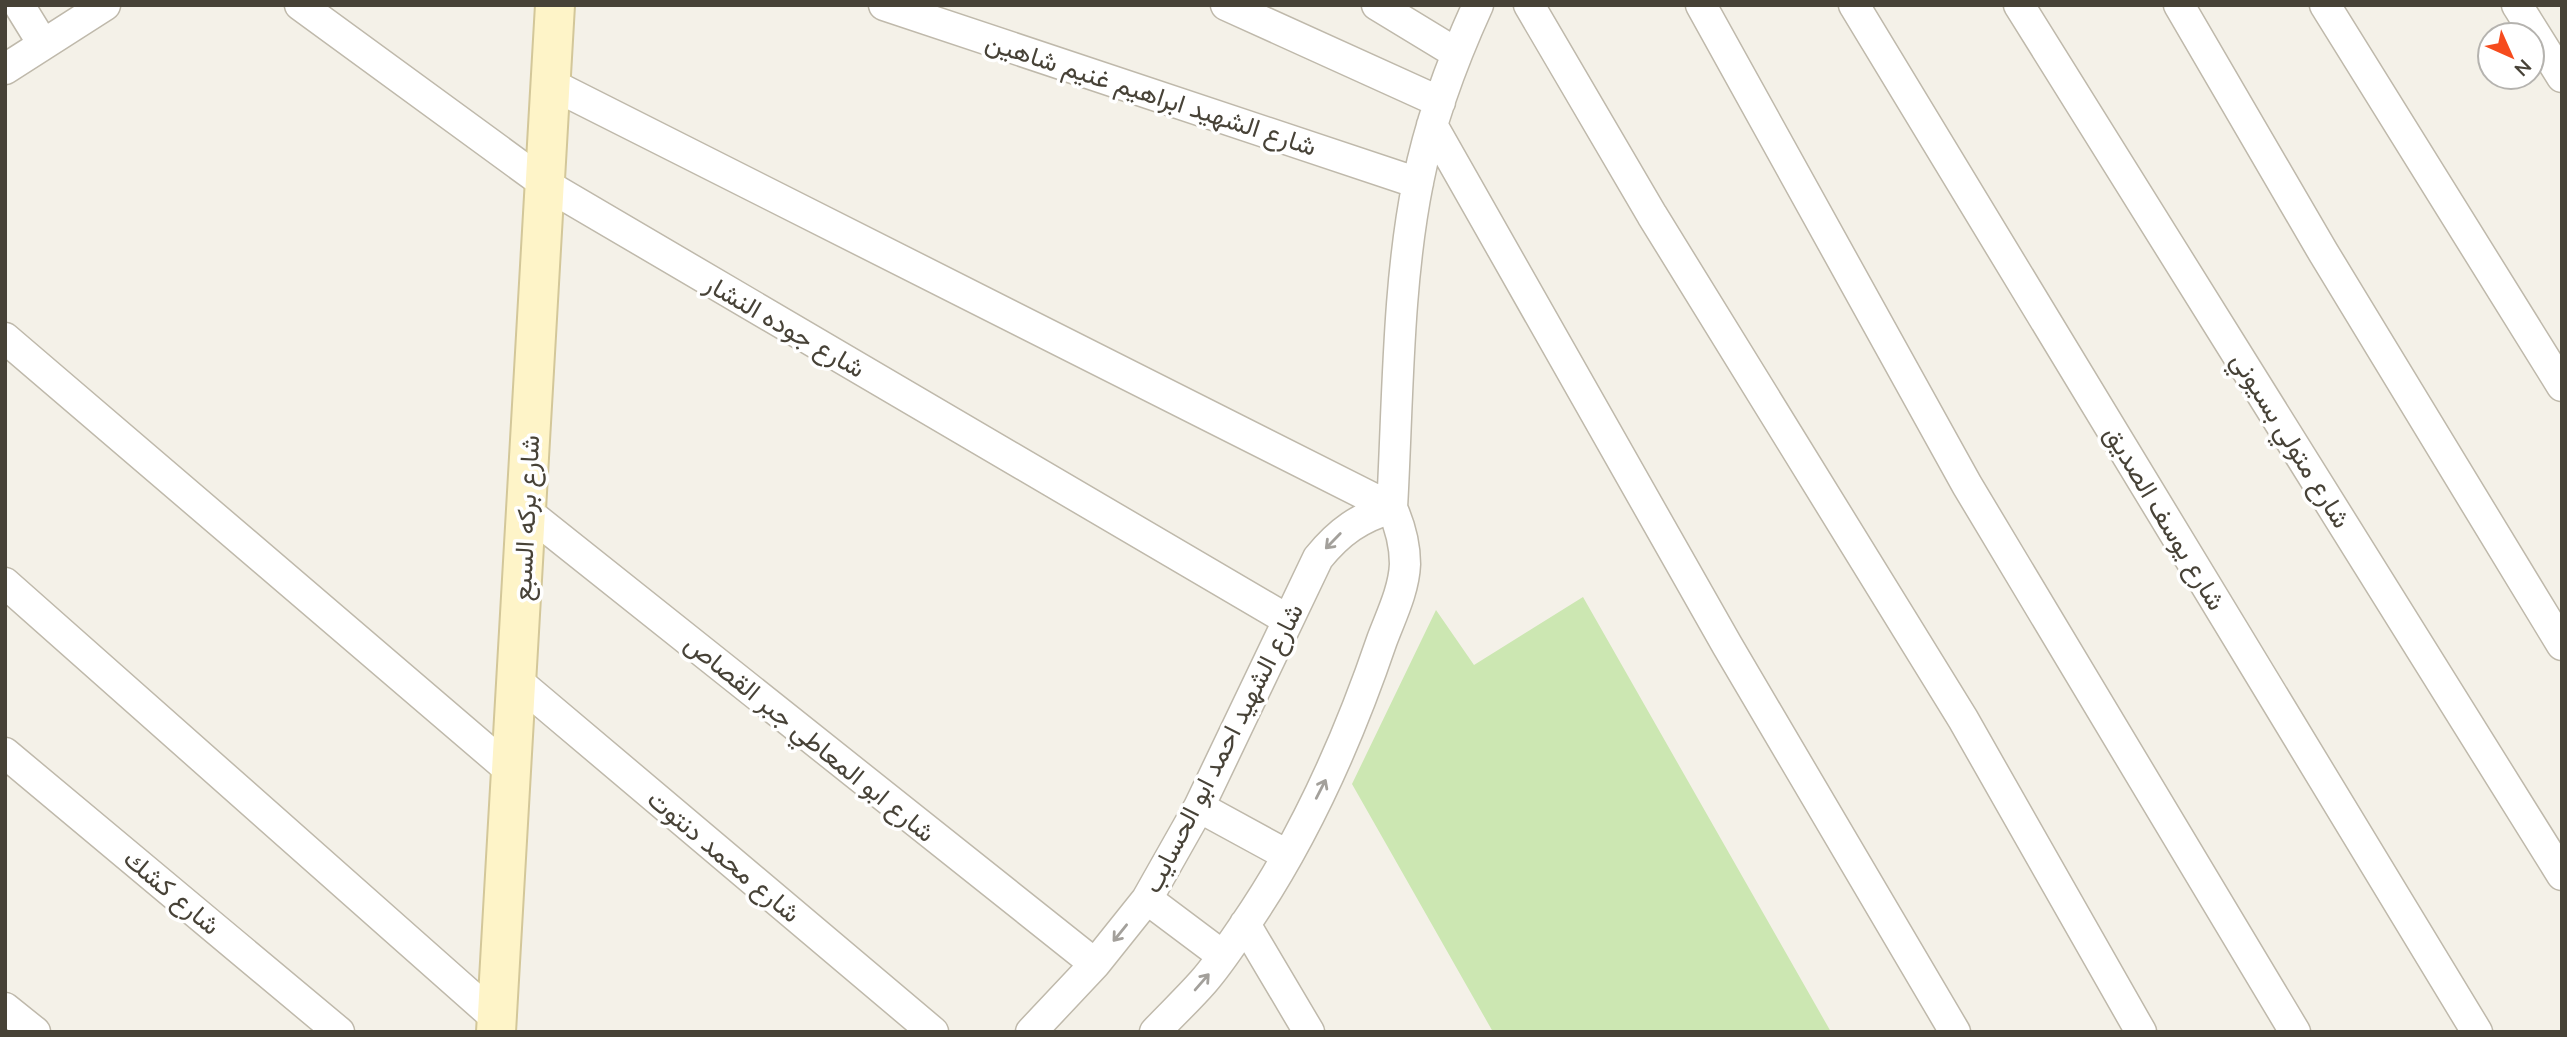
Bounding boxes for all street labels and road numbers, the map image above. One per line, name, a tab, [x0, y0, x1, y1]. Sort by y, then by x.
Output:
street label: شارع الشهيد ابراهيم غنيم شاهين	[981, 24, 1321, 165]
street label: شارع جوده النشار	[697, 266, 871, 386]
street label: شارع متولي بسيوني	[2220, 346, 2359, 536]
street label: شارع يوسف الصديق	[2096, 419, 2234, 617]
street label: شارع بركه السبع	[505, 434, 548, 602]
street label: شارع الشهيد احمد ابو الحسايب	[1135, 597, 1312, 899]
street label: شارع ابو المعاطي جبر القصاص	[675, 626, 942, 853]
street label: شارع محمد دنتوت	[640, 782, 808, 931]
street label: شارع كشك	[116, 842, 227, 943]

